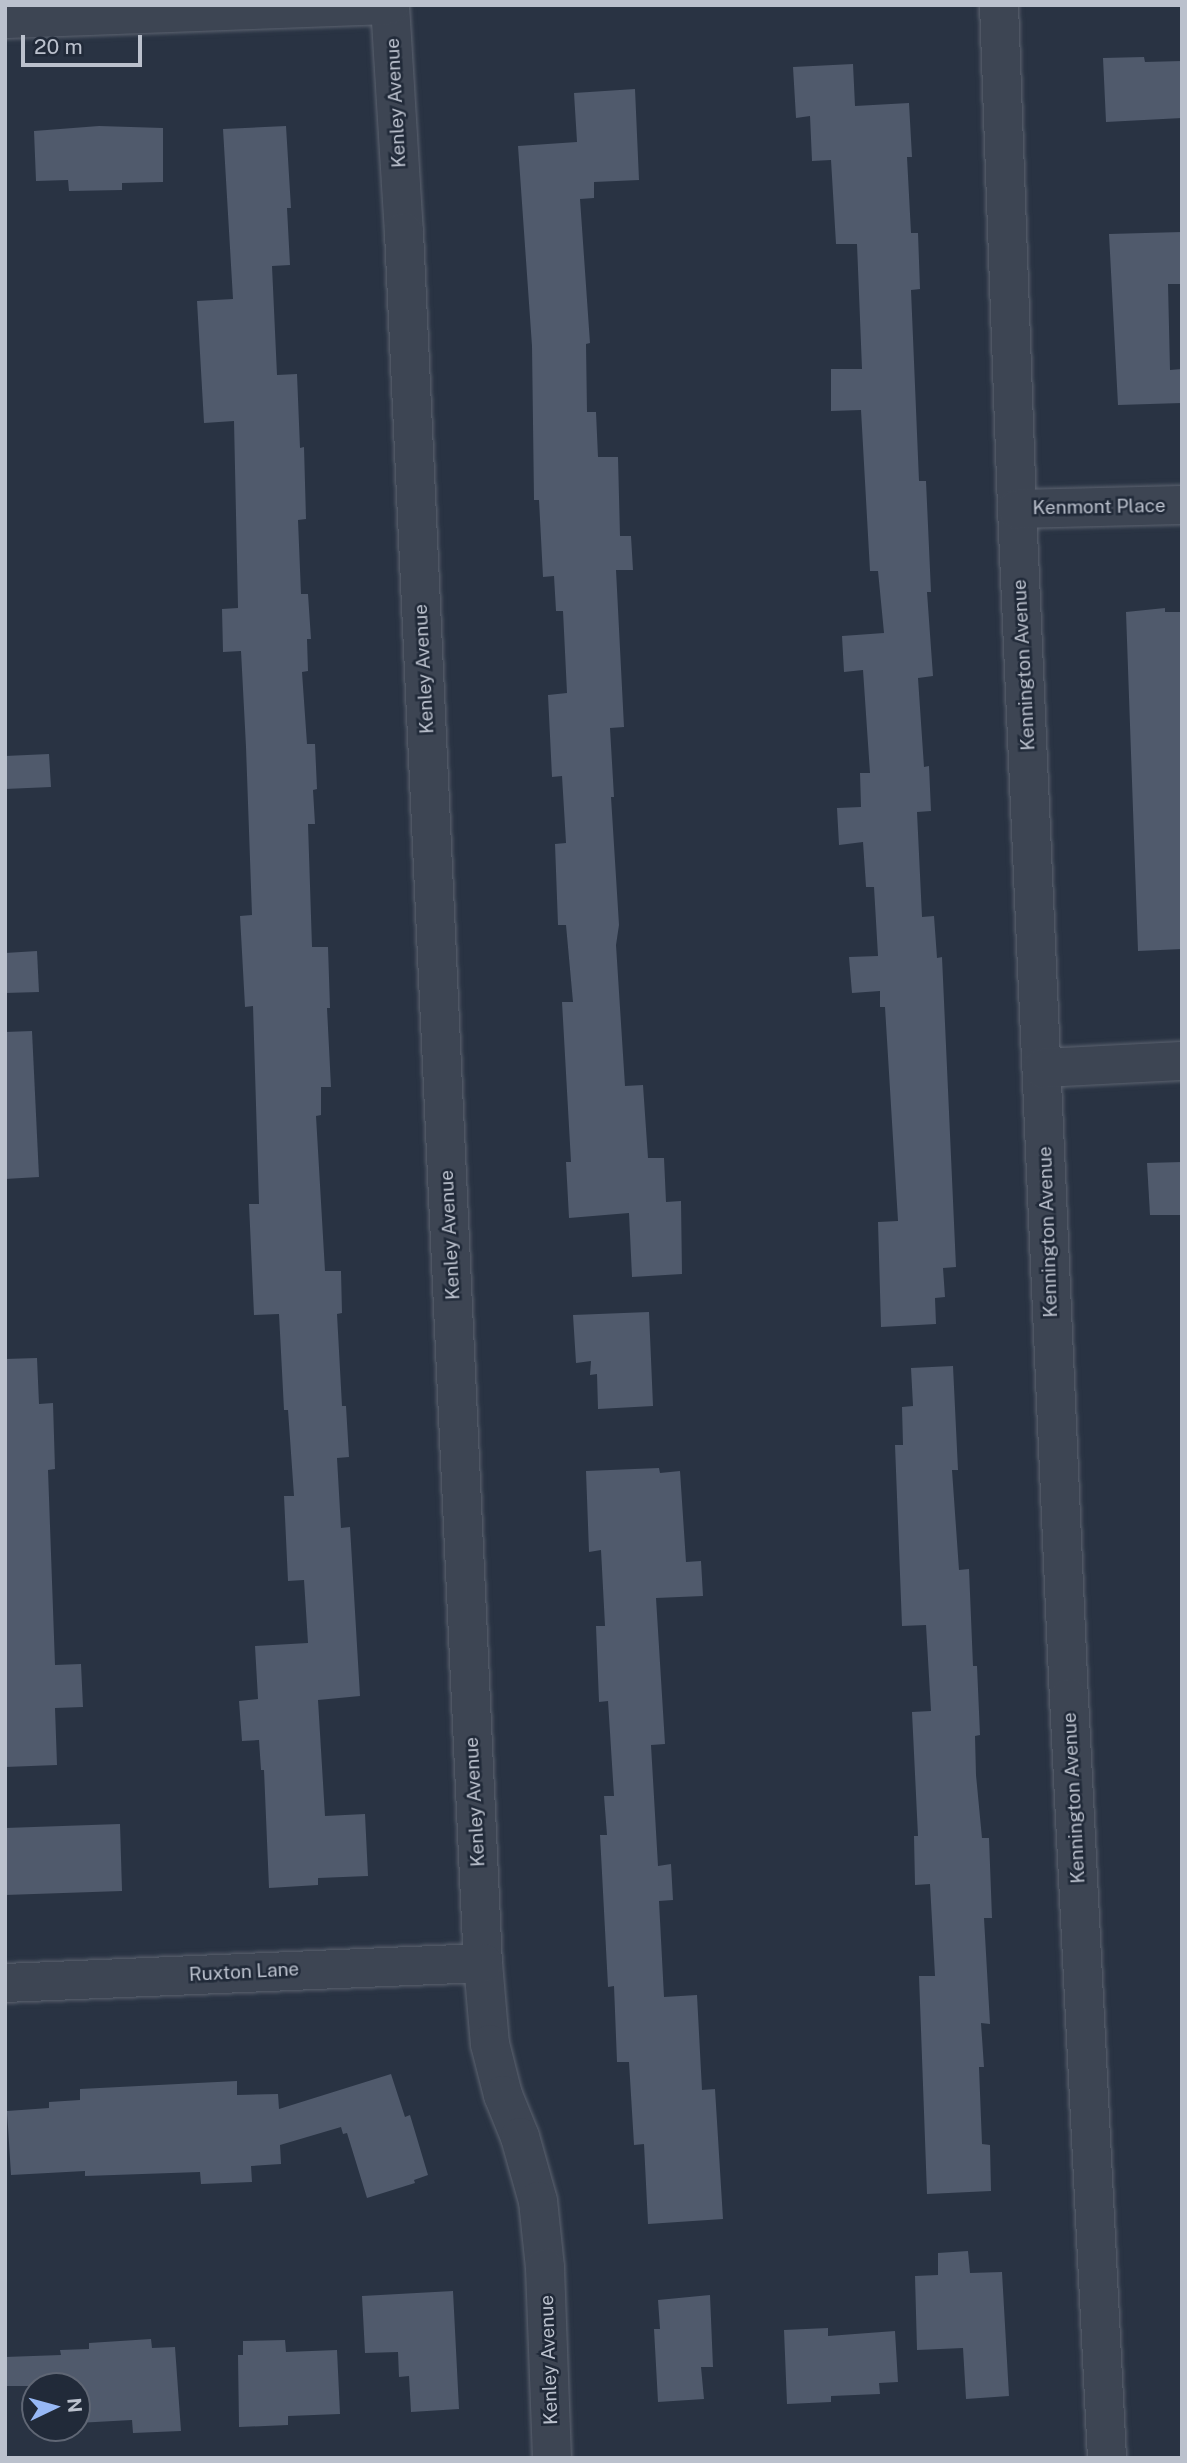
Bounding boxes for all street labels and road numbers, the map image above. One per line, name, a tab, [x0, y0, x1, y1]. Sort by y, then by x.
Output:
street label: Kenley Avenue	[381, 37, 411, 169]
street label: Kenmont Place	[1032, 494, 1166, 520]
street label: Kennington Avenue	[1008, 579, 1040, 751]
street label: Kenley Avenue	[409, 603, 439, 735]
street label: Kennington Avenue	[1034, 1146, 1062, 1318]
street label: Kenley Avenue	[435, 1169, 465, 1301]
street label: Kennington Avenue	[1058, 1712, 1090, 1884]
street label: Kenley Avenue	[460, 1736, 490, 1868]
street label: Ruxton Lane	[188, 1958, 300, 1986]
street label: Kenley Avenue	[535, 2295, 563, 2425]

